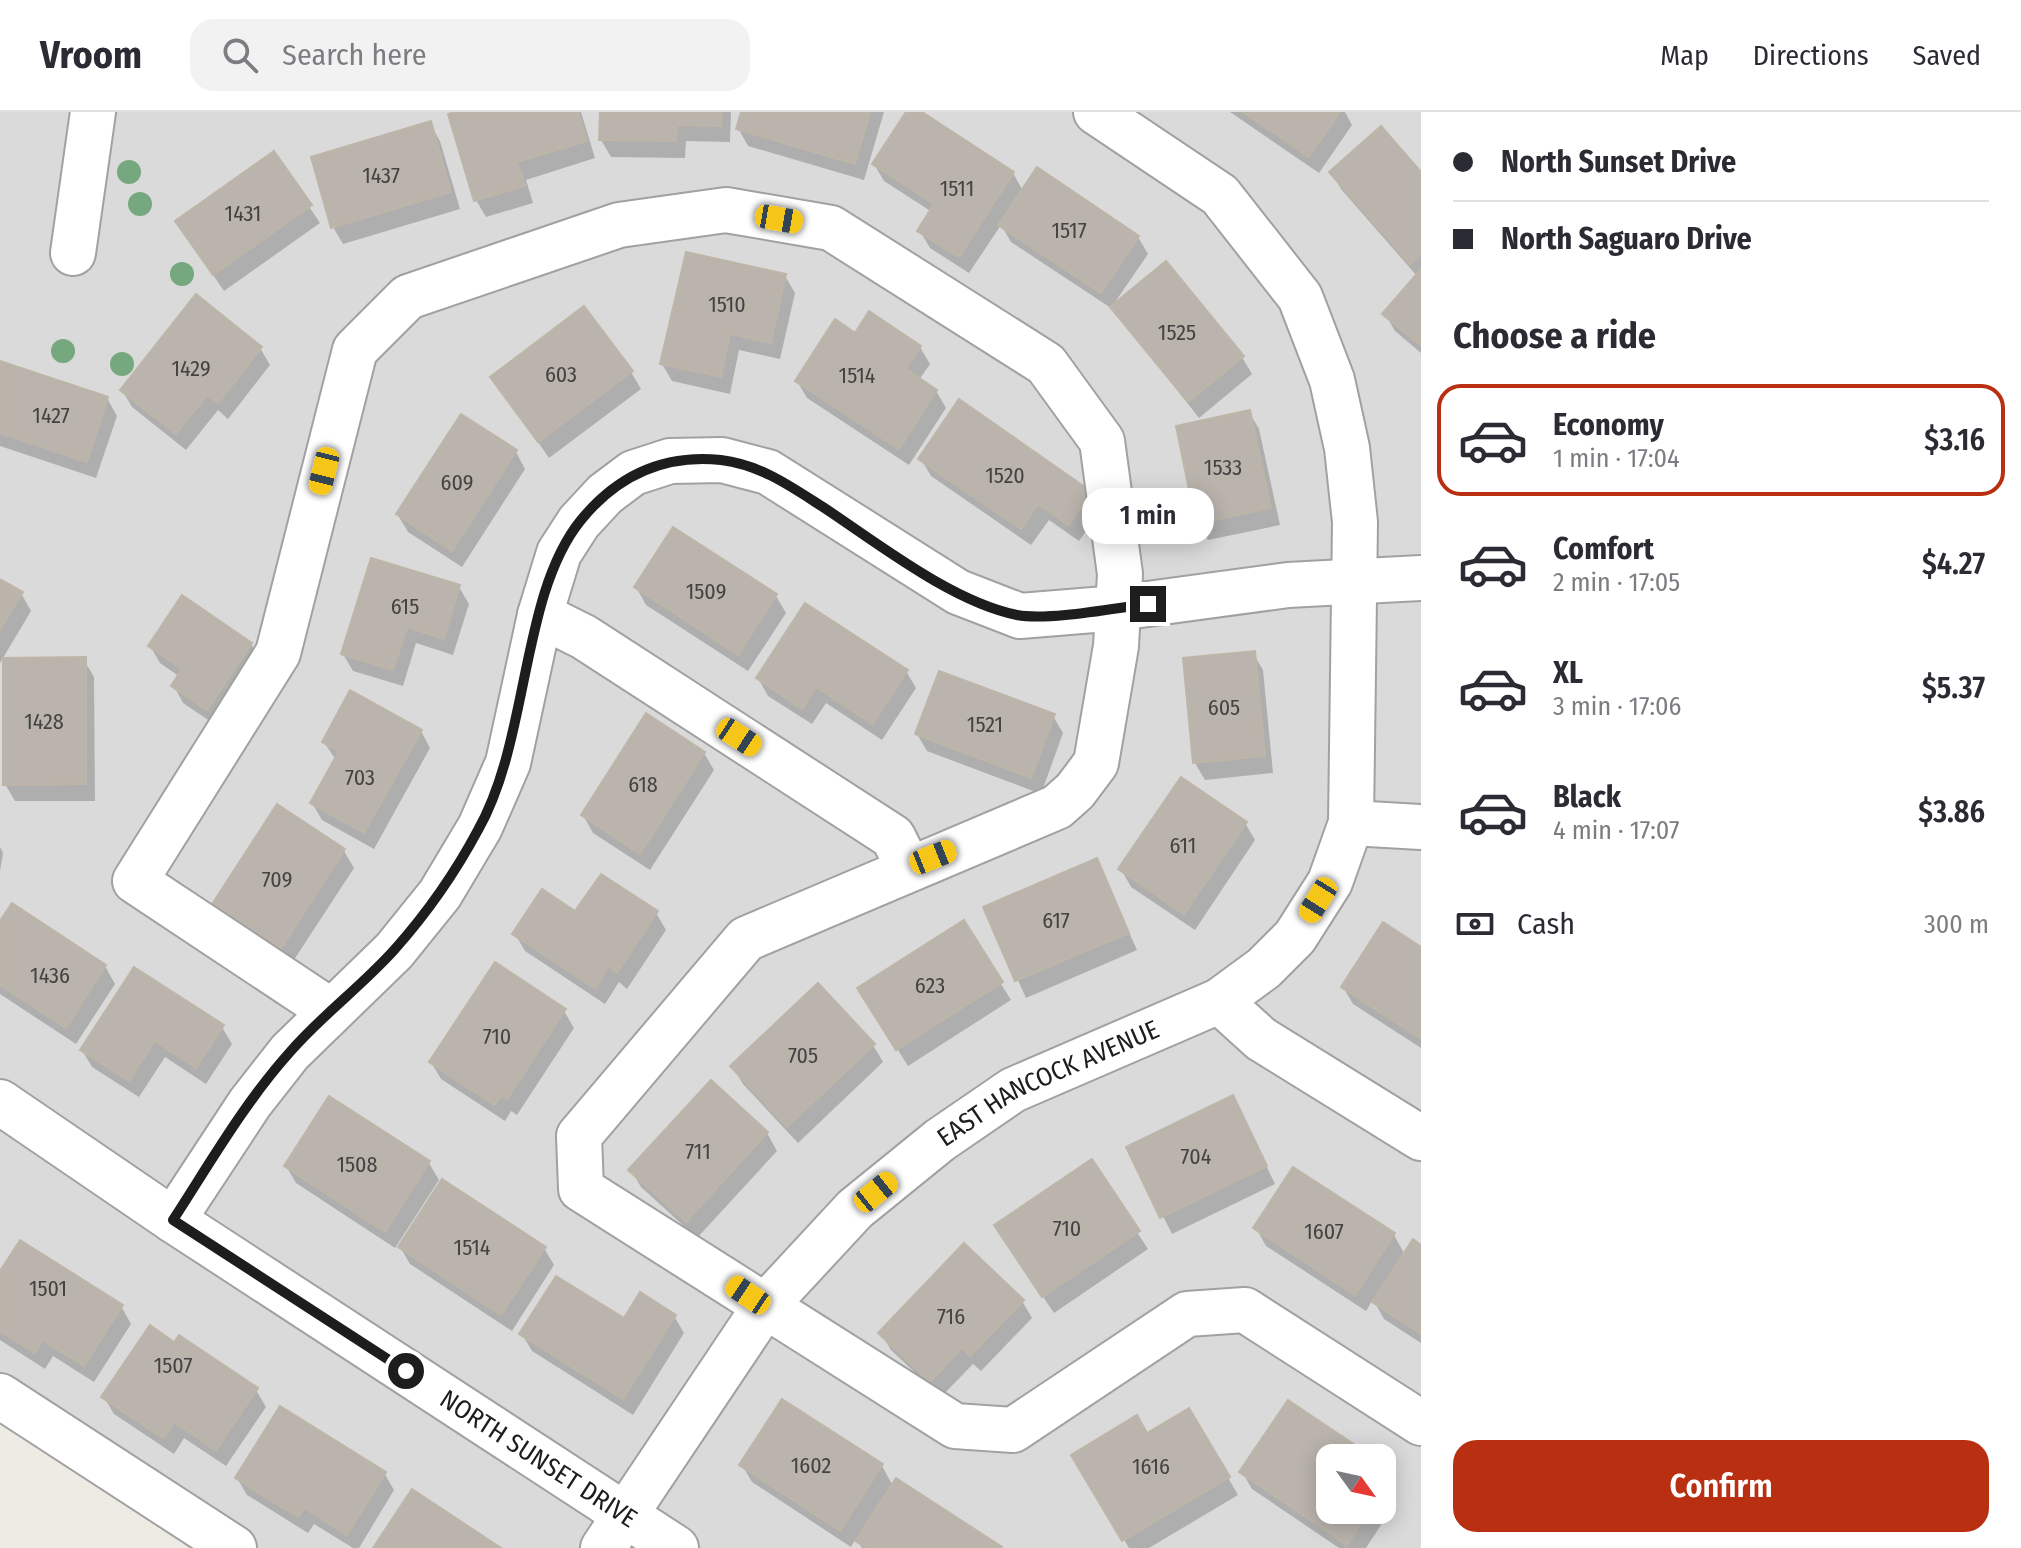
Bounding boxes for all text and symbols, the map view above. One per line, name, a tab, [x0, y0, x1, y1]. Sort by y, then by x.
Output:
search box	[190, 19, 750, 91]
text: Vroom	[40, 32, 142, 78]
icon: search	[218, 33, 262, 77]
text: Search here	[282, 37, 427, 73]
text: Map	[1660, 39, 1709, 72]
text: Directions	[1753, 39, 1869, 72]
text: Saved	[1913, 39, 1981, 72]
text: North Sunset Drive	[1501, 144, 1736, 180]
house number: 1437	[362, 162, 400, 189]
house number: 1511	[940, 175, 974, 202]
house number: 1431	[225, 200, 261, 227]
car	[753, 203, 805, 235]
house number: 1517	[1051, 217, 1087, 244]
text: North Saguaro Drive	[1501, 221, 1752, 257]
house number: 1510	[708, 291, 746, 318]
text: Choose a ride	[1453, 314, 1656, 358]
house number: 1525	[1158, 319, 1196, 346]
house number: 1429	[171, 355, 211, 382]
house number: 603	[545, 361, 577, 388]
house number: 1514	[839, 362, 876, 389]
house number: 1427	[32, 402, 70, 429]
icon: car	[1457, 404, 1529, 476]
text: Economy	[1553, 407, 1664, 443]
text: $3.16	[1924, 422, 1985, 458]
text: 1 min · 17:04	[1553, 443, 1680, 474]
car	[307, 445, 341, 497]
house number: 1533	[1204, 454, 1242, 481]
house number: 1520	[985, 462, 1025, 489]
house number: 609	[441, 469, 473, 496]
callout: 1 min	[1082, 488, 1214, 544]
text: 1 min	[1120, 500, 1176, 531]
icon: car	[1457, 528, 1529, 600]
text: Comfort	[1553, 531, 1654, 567]
text: $4.27	[1922, 546, 1985, 582]
text: 2 min · 17:05	[1553, 567, 1680, 598]
house number: 1509	[686, 578, 726, 605]
route end	[1130, 586, 1166, 622]
house number: 615	[391, 593, 419, 620]
icon: car	[1457, 652, 1529, 724]
text: XL	[1553, 655, 1583, 691]
text: $5.37	[1922, 670, 1985, 706]
text: 3 min · 17:06	[1553, 691, 1681, 722]
house number: 605	[1208, 694, 1240, 721]
house number: 1428	[24, 708, 64, 735]
house number: 1521	[967, 711, 1003, 738]
car	[712, 714, 766, 760]
house number: 703	[345, 764, 375, 791]
house number: 618	[628, 771, 658, 798]
icon: car	[1457, 776, 1529, 848]
text: Black	[1553, 779, 1621, 815]
text: $3.86	[1918, 794, 1985, 830]
text: 4 min · 17:07	[1553, 815, 1679, 846]
house number: 611	[1170, 832, 1196, 859]
car	[906, 837, 960, 877]
house number: 709	[262, 866, 292, 893]
car	[1295, 873, 1341, 927]
icon: cash	[1453, 902, 1497, 946]
text: Cash	[1517, 906, 1575, 942]
house number: 617	[1042, 907, 1070, 934]
text: 300 m	[1924, 909, 1989, 940]
house number: 1436	[30, 962, 70, 989]
house number: 623	[915, 972, 945, 999]
street label: EAST HANCOCK AVENUE	[932, 1014, 1164, 1153]
house number: 710	[483, 1023, 511, 1050]
house number: 705	[788, 1042, 818, 1069]
house number: 711	[685, 1138, 711, 1165]
house number: 704	[1181, 1143, 1212, 1170]
house number: 1508	[336, 1151, 378, 1178]
car	[850, 1168, 902, 1216]
house number: 710	[1053, 1215, 1081, 1242]
house number: 1607	[1304, 1218, 1344, 1245]
house number: 1514	[454, 1234, 491, 1261]
car	[721, 1272, 775, 1318]
house number: 1501	[29, 1275, 67, 1302]
house number: 716	[937, 1303, 965, 1330]
house number: 1507	[154, 1352, 192, 1379]
route start	[388, 1353, 424, 1389]
street label: NORTH SUNSET DRIVE	[434, 1383, 643, 1534]
button: Confirm	[1453, 1440, 1989, 1532]
north arrow	[1316, 1444, 1396, 1524]
map controls	[1316, 1444, 1396, 1524]
house number: 1602	[791, 1452, 831, 1479]
house number: 1616	[1132, 1453, 1170, 1480]

